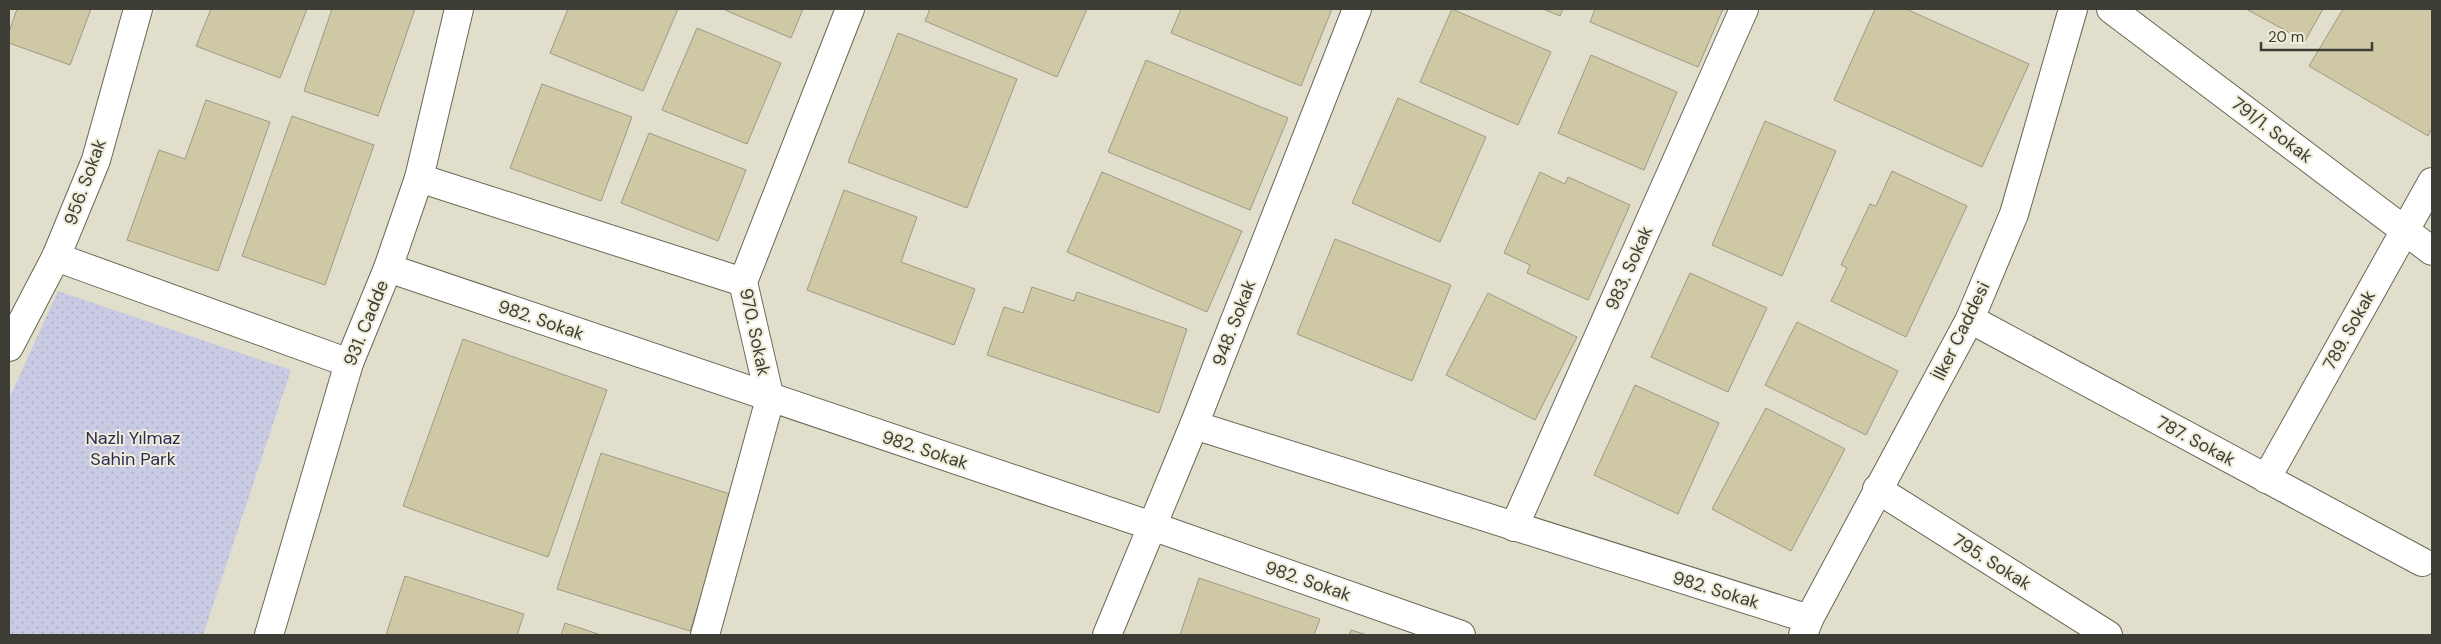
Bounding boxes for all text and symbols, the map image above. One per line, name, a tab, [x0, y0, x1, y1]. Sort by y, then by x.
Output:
scale bar	[2261, 20, 2372, 52]
text: 20 m	[2268, 27, 2304, 47]
street label: 791/1. Sokak	[2227, 92, 2317, 168]
street label: 956. Sokak	[58, 136, 112, 228]
street label: 983. Sokak	[1600, 222, 1658, 314]
street label: 931. Cadde	[338, 276, 394, 370]
street label: 948. Sokak	[1207, 276, 1261, 370]
street label: İlker Caddesi	[1927, 278, 1995, 384]
street label: 970. Sokak	[734, 286, 776, 378]
street label: 789. Sokak	[2317, 286, 2381, 374]
street label: 982. Sokak	[495, 294, 587, 346]
street label: 787. Sokak	[2153, 410, 2239, 472]
street label: 982. Sokak	[879, 425, 971, 475]
park label: Nazlı Yılmaz Sahin Park	[85, 426, 181, 471]
street label: 795. Sokak	[1948, 528, 2036, 596]
street label: 982. Sokak	[1262, 555, 1354, 607]
street label: 982. Sokak	[1670, 565, 1762, 615]

